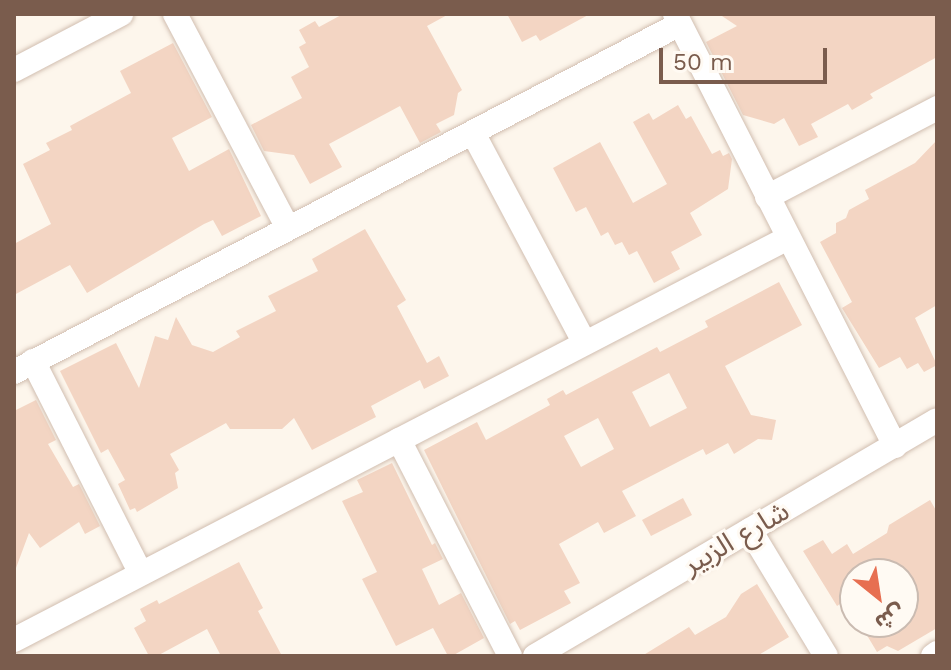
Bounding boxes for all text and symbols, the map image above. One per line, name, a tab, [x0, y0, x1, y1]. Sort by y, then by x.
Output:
scale bar	[663, 32, 831, 82]
text: 50 m	[673, 48, 733, 76]
street label: شارع الزبير	[677, 494, 795, 582]
north arrow	[839, 558, 919, 638]
text: ش	[871, 599, 910, 636]

